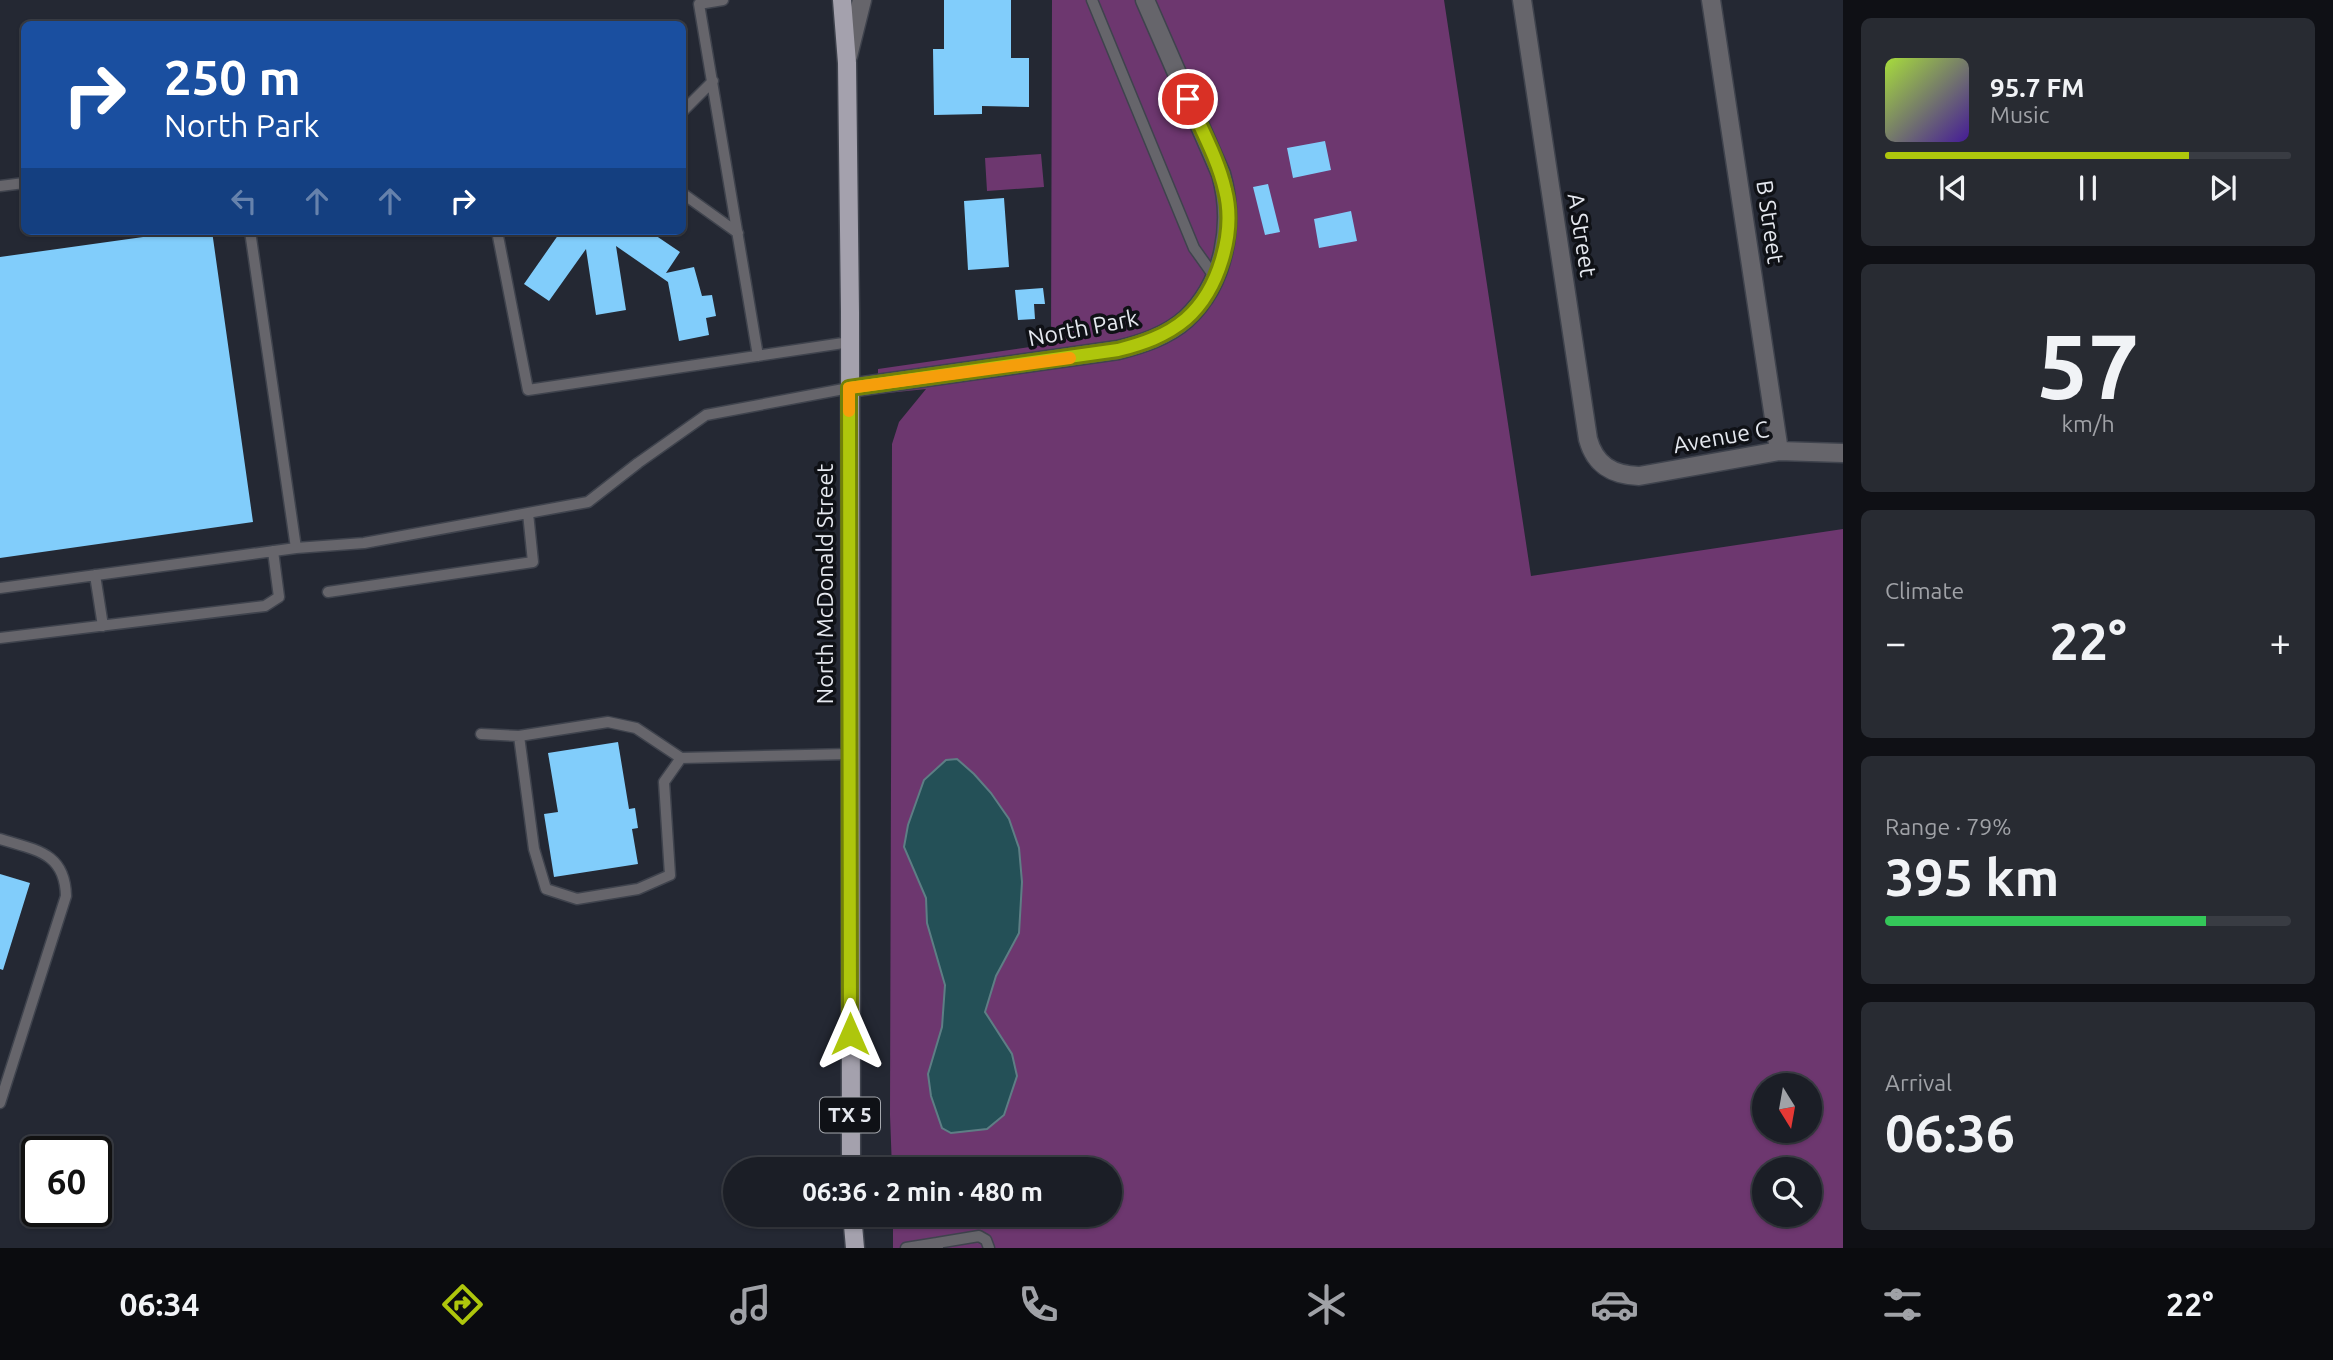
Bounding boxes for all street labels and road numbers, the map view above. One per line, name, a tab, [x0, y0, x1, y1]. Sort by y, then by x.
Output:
street label: B Street	[1752, 179, 1789, 265]
street label: A Street	[1564, 191, 1601, 279]
street label: North Park	[1026, 305, 1141, 350]
street label: Avenue C	[1671, 416, 1771, 457]
street label: North McDonald Street	[812, 464, 837, 704]
road number: TX 5	[820, 1098, 880, 1132]

